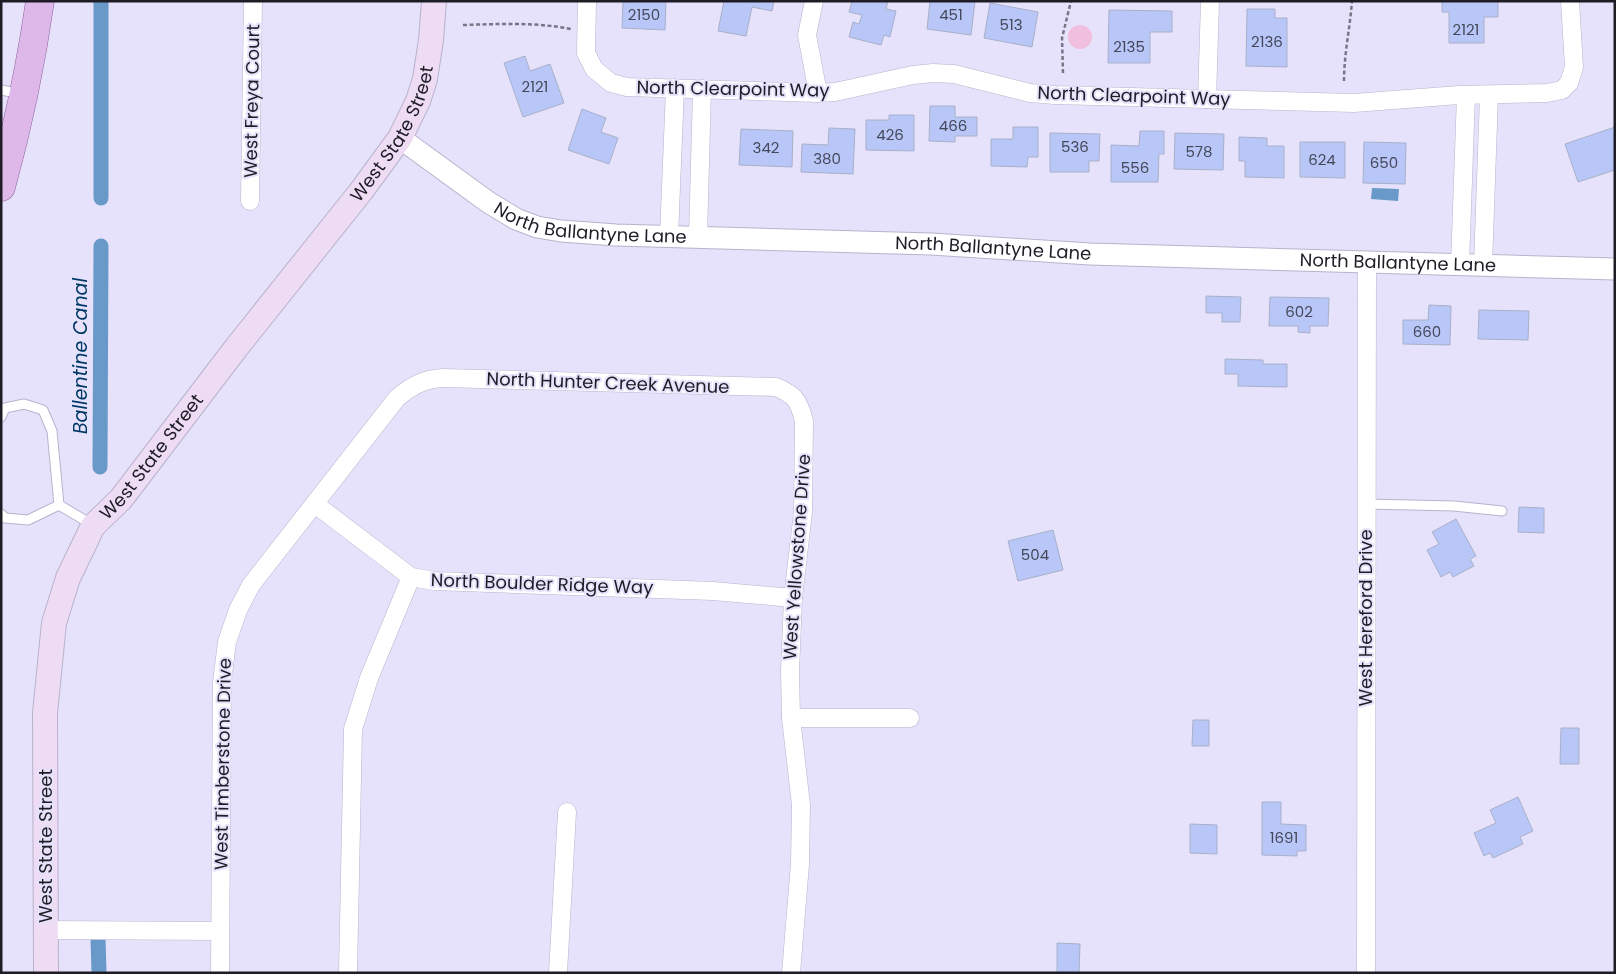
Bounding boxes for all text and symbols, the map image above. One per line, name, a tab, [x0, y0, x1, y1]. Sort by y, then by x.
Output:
house number: 2150	[628, 4, 660, 25]
house number: 451	[939, 4, 963, 25]
house number: 513	[999, 14, 1023, 35]
house number: 2121	[1453, 19, 1479, 40]
street label: West Freya Court	[238, 24, 265, 178]
house number: 2136	[1251, 31, 1283, 52]
house number: 2135	[1113, 36, 1145, 57]
street label: West State Street	[344, 64, 439, 207]
street label: North Clearpoint Way	[636, 74, 830, 103]
house number: 2121	[522, 76, 548, 97]
street label: North Clearpoint Way	[1037, 80, 1231, 111]
house number: 466	[939, 115, 967, 136]
house number: 426	[876, 124, 904, 145]
house number: 536	[1061, 136, 1089, 157]
house number: 342	[753, 137, 779, 158]
house number: 578	[1185, 141, 1213, 162]
house number: 380	[813, 148, 841, 169]
house number: 624	[1308, 149, 1336, 170]
house number: 650	[1370, 152, 1398, 173]
house number: 556	[1121, 157, 1149, 178]
street label: North Ballantyne Lane	[489, 196, 687, 249]
street label: North Ballantyne Lane	[895, 230, 1092, 266]
street label: North Ballantyne Lane	[1299, 247, 1496, 278]
water label: Ballentine Canal	[67, 278, 94, 434]
house number: 602	[1285, 301, 1313, 322]
house number: 660	[1413, 321, 1441, 342]
street label: North Hunter Creek Avenue	[486, 366, 730, 399]
street label: West State Street	[94, 389, 209, 525]
street label: West Yellowstone Drive	[777, 453, 816, 661]
street label: West Hereford Drive	[1353, 529, 1378, 707]
house number: 504	[1021, 544, 1049, 565]
street label: North Boulder Ridge Way	[430, 567, 654, 600]
street label: West Timberstone Drive	[208, 658, 237, 870]
street label: West State Street	[33, 769, 58, 923]
house number: 1691	[1270, 827, 1298, 848]

